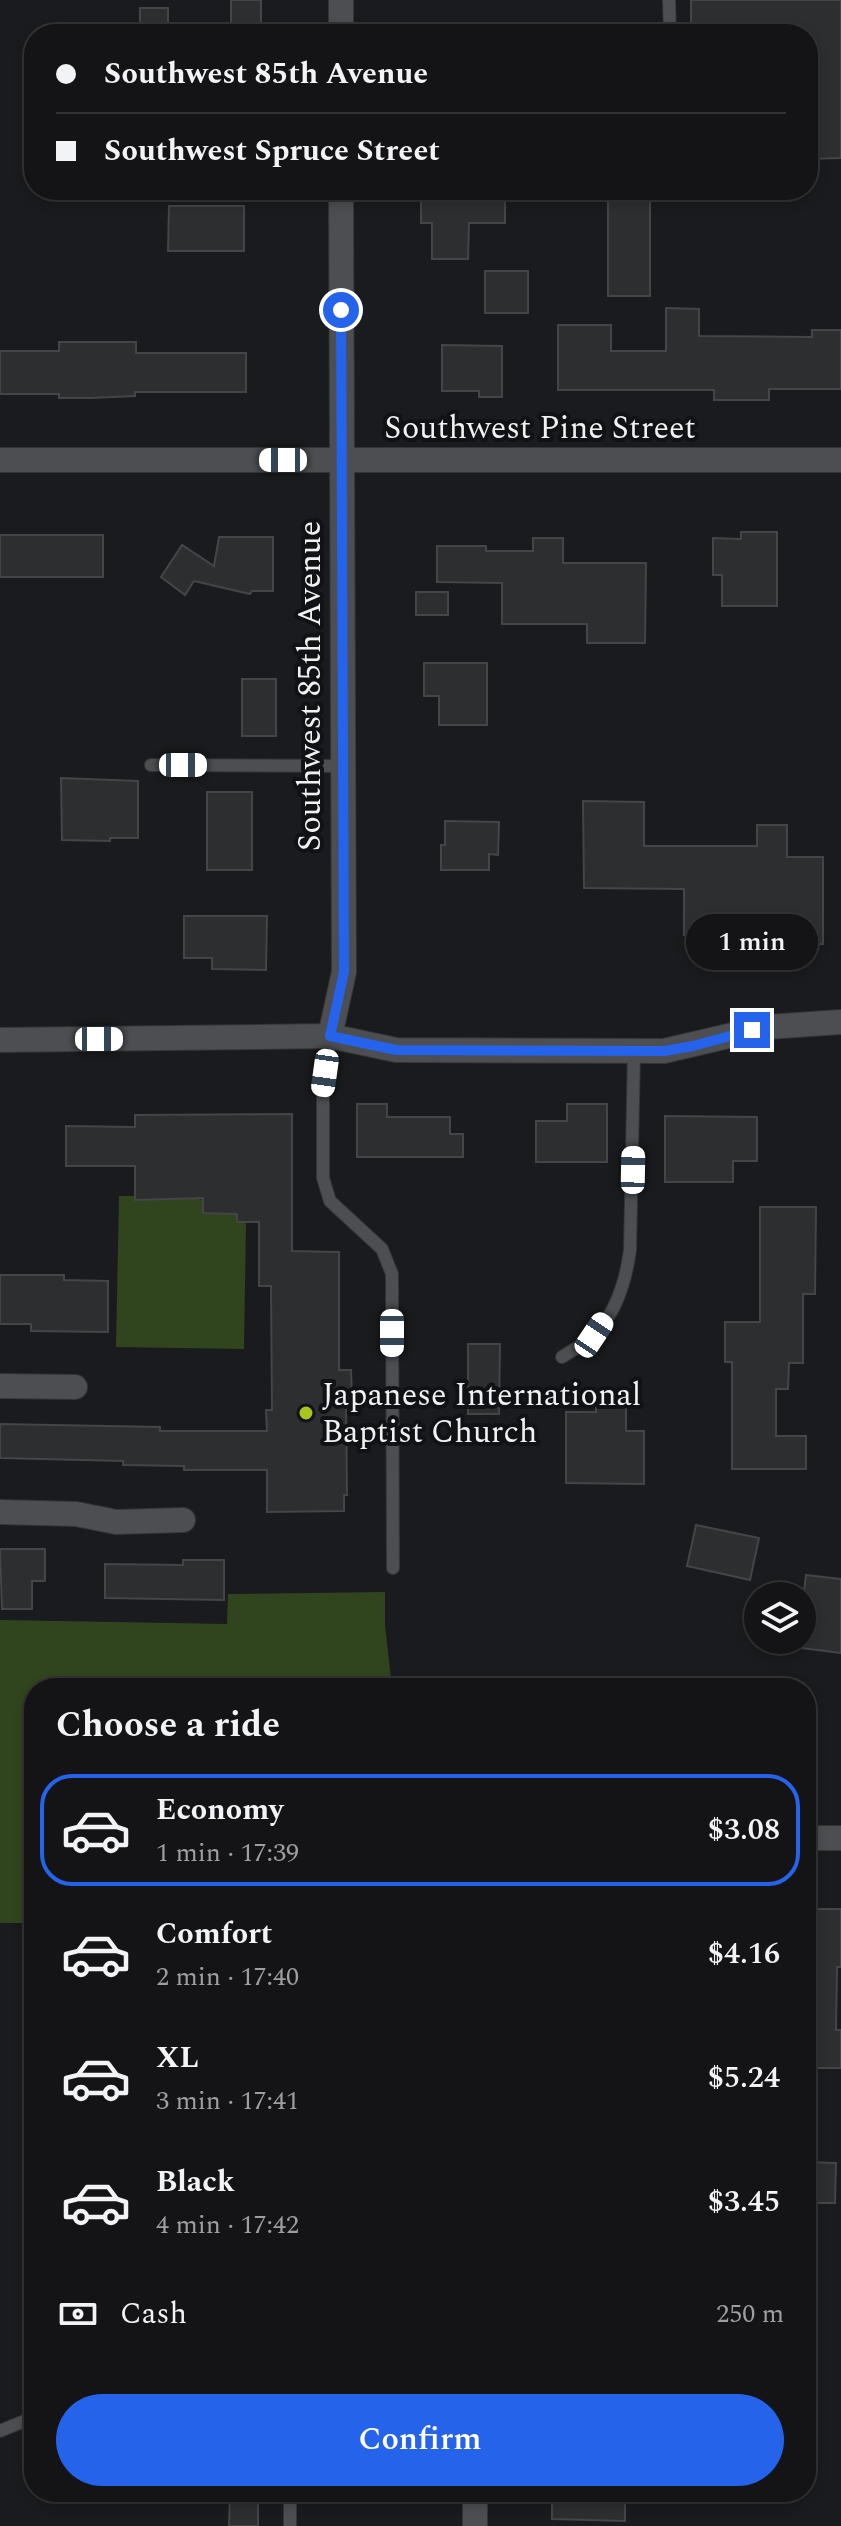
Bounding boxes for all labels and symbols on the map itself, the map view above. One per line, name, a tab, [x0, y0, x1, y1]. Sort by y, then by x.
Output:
route start	[323, 292, 359, 328]
street label: Southwest Pine Street	[384, 404, 696, 453]
car	[259, 448, 307, 472]
street label: Southwest 85th Avenue	[286, 521, 335, 851]
car	[159, 753, 207, 777]
callout: 1 min	[686, 914, 818, 970]
route end	[734, 1012, 770, 1048]
car	[75, 1027, 123, 1051]
car	[310, 1048, 340, 1098]
car	[621, 1146, 645, 1194]
car	[571, 1308, 617, 1362]
car	[380, 1309, 404, 1357]
place label: Japanese International Baptist Church	[322, 1371, 641, 1457]
marker: Japanese International Baptist Church	[297, 1404, 315, 1422]

